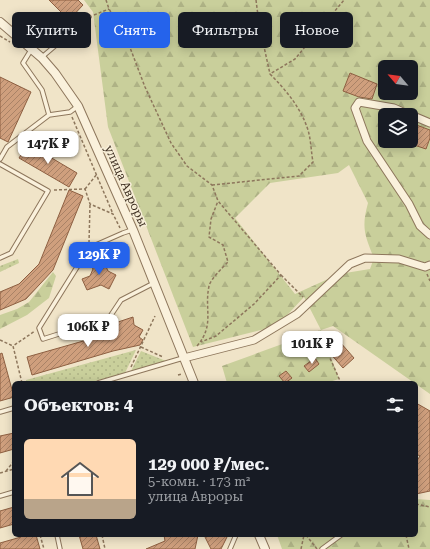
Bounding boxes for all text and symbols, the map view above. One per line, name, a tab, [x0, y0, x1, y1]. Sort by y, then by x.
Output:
chip: Купить	[12, 12, 91, 48]
chip: Снять	[99, 12, 170, 48]
chip: Фильтры	[178, 12, 272, 48]
chip: Новое	[280, 12, 353, 48]
north arrow	[378, 60, 418, 100]
map controls	[378, 60, 418, 148]
button: layers	[378, 108, 418, 148]
pin: 147K ₽	[15, 131, 81, 165]
text: 147K ₽	[27, 136, 69, 151]
street label: улица Авроры	[102, 143, 150, 229]
pin: 129K ₽	[66, 242, 132, 276]
text: 129K ₽	[78, 247, 120, 262]
pin: 106K ₽	[55, 314, 121, 348]
text: 106K ₽	[67, 319, 109, 334]
pin: 101K ₽	[279, 331, 345, 365]
text: 101K ₽	[291, 336, 333, 351]
icon: filters	[384, 394, 406, 416]
text: Объектов: 4	[24, 395, 133, 415]
text: 129 000 ₽/мес.	[148, 454, 270, 474]
icon: home	[56, 455, 104, 503]
text: 5-комн. · 173 m²	[148, 474, 250, 489]
text: улица Авроры	[148, 489, 243, 504]

